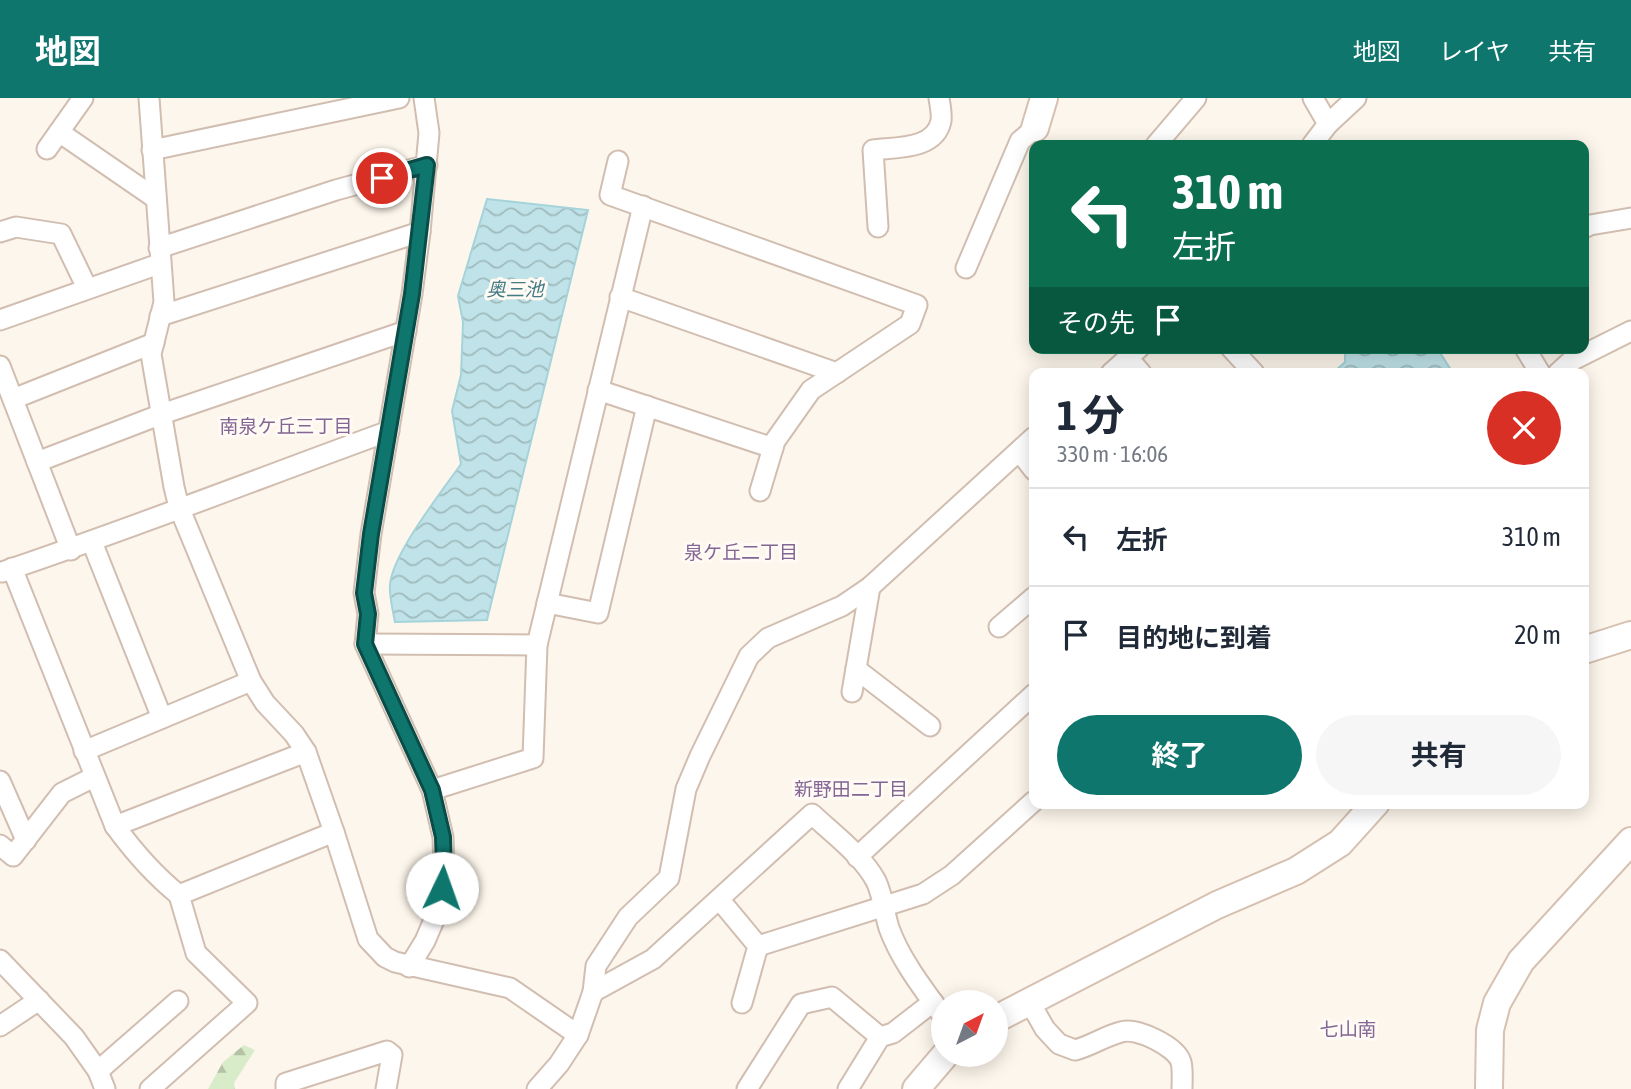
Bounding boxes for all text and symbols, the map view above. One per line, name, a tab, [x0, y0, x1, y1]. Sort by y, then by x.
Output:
text: 地図	[35, 32, 101, 70]
text: 地図	[1353, 38, 1401, 65]
text: レイヤ	[1439, 38, 1510, 65]
text: 共有	[1548, 38, 1596, 65]
pin	[352, 148, 412, 208]
icon: arrive	[363, 159, 401, 197]
text: 310 m	[1172, 163, 1283, 219]
icon: left	[1057, 168, 1148, 259]
text: 左折	[1172, 228, 1236, 265]
water label: 奥三池	[486, 278, 545, 300]
icon: arrive	[1149, 301, 1187, 339]
text: その先	[1057, 308, 1135, 338]
text: 1 分	[1057, 391, 1125, 439]
button: close	[1487, 391, 1561, 465]
district label: 南泉ケ丘三丁目	[219, 415, 353, 437]
text: 330 m · 16:06	[1057, 441, 1168, 467]
icon: left	[1057, 518, 1095, 556]
text: 310 m	[1502, 522, 1561, 552]
text: 左折	[1116, 525, 1168, 555]
district label: 泉ケ丘二丁目	[684, 541, 798, 563]
icon: arrive	[1057, 616, 1095, 654]
text: 20 m	[1514, 620, 1561, 650]
text: 目的地に到着	[1116, 623, 1272, 653]
button: 終了	[1057, 715, 1302, 795]
button: 共有	[1316, 715, 1561, 795]
district label: 新野田二丁目	[794, 778, 908, 800]
position arrow	[405, 851, 479, 925]
north arrow	[931, 990, 1008, 1068]
map controls	[931, 990, 1008, 1067]
district label: 七山南	[1319, 1018, 1377, 1040]

